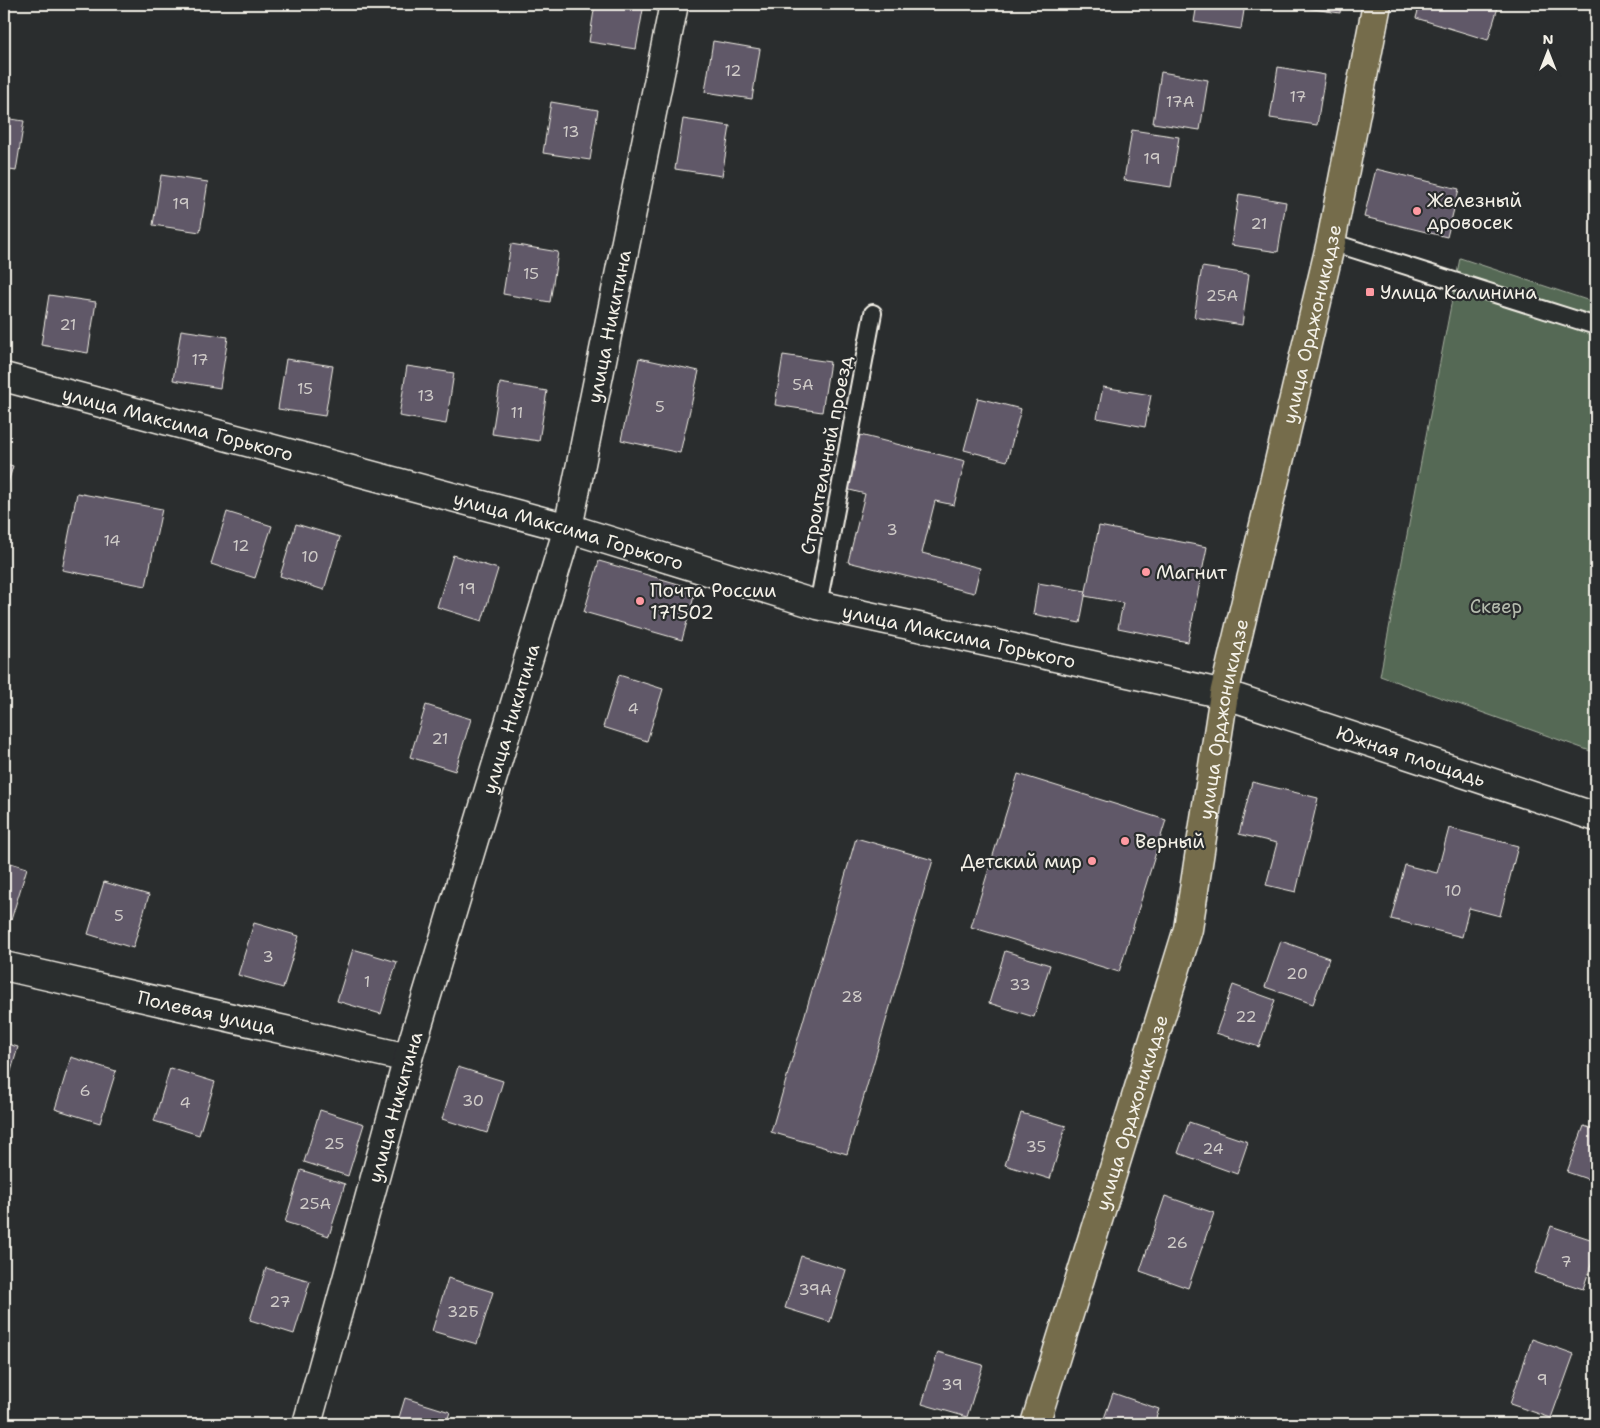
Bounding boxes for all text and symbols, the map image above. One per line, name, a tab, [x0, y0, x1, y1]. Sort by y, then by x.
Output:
north arrow	[1522, 28, 1572, 78]
text: N	[1542, 30, 1554, 48]
house number: 12	[724, 60, 742, 81]
house number: 17	[1289, 86, 1307, 107]
house number: 17А	[1166, 91, 1194, 112]
house number: 13	[562, 121, 580, 142]
house number: 19	[1143, 148, 1161, 169]
place label: Железный дровосек	[1427, 188, 1522, 235]
house number: 19	[172, 193, 190, 214]
marker: Железный дровосек	[1411, 205, 1423, 217]
house number: 21	[1250, 213, 1268, 234]
street label: улица Орджоникидзе	[1276, 222, 1347, 426]
street label: улица Никитина	[582, 247, 637, 405]
house number: 15	[523, 263, 539, 284]
place label: Улица Калинина	[1380, 280, 1537, 305]
house number: 25А	[1206, 285, 1238, 306]
marker: Улица Калинина	[1364, 286, 1376, 298]
house number: 21	[59, 314, 77, 335]
house number: 17	[191, 349, 209, 370]
street label: Строительный проезд	[795, 353, 858, 557]
house number: 5А	[792, 374, 814, 395]
house number: 15	[297, 378, 313, 399]
street label: улица Максима Горького	[59, 381, 296, 467]
house number: 13	[417, 385, 435, 406]
house number: 5	[655, 396, 665, 417]
house number: 11	[511, 402, 523, 423]
street label: улица Максима Горького	[451, 486, 687, 576]
house number: 3	[886, 519, 898, 540]
house number: 14	[103, 530, 121, 551]
house number: 12	[232, 535, 250, 556]
house number: 10	[301, 546, 319, 567]
place label: Магнит	[1156, 560, 1227, 585]
marker: Магнит	[1140, 566, 1152, 578]
house number: 19	[458, 578, 476, 599]
place label: Почта России 171502	[650, 578, 776, 625]
park label: Сквер	[1470, 594, 1522, 619]
marker: Почта России 171502	[634, 595, 646, 607]
street label: улица Максима Горького	[840, 599, 1078, 674]
street label: улица Орджоникидзе	[1193, 616, 1254, 821]
street label: улица Никитина	[476, 640, 545, 797]
house number: 4	[627, 698, 639, 719]
street label: Южная площадь	[1333, 720, 1489, 793]
house number: 21	[431, 728, 449, 749]
place label: Верный	[1135, 829, 1205, 854]
marker: Верный	[1119, 835, 1131, 847]
place label: Детский мир	[961, 849, 1082, 874]
marker: Детский мир	[1086, 855, 1098, 867]
house number: 10	[1444, 880, 1462, 901]
house number: 5	[114, 905, 124, 926]
house number: 3	[262, 946, 274, 967]
house number: 20	[1286, 963, 1308, 984]
house number: 1	[364, 971, 370, 992]
house number: 33	[1009, 974, 1031, 995]
street label: Полевая улица	[135, 985, 278, 1041]
house number: 28	[841, 986, 863, 1007]
house number: 22	[1235, 1006, 1257, 1027]
street label: улица Орджоникидзе	[1090, 1012, 1174, 1214]
street label: улица Никитина	[362, 1028, 428, 1186]
house number: 6	[79, 1080, 91, 1101]
house number: 30	[462, 1090, 484, 1111]
house number: 4	[179, 1092, 191, 1113]
house number: 25	[324, 1133, 344, 1154]
house number: 35	[1026, 1136, 1046, 1157]
house number: 24	[1202, 1138, 1224, 1159]
house number: 25А	[299, 1193, 331, 1214]
house number: 26	[1166, 1232, 1188, 1253]
house number: 7	[1560, 1251, 1572, 1272]
house number: 39А	[798, 1279, 832, 1300]
house number: 27	[269, 1291, 291, 1312]
house number: 32Б	[447, 1301, 479, 1322]
house number: 9	[1536, 1369, 1548, 1390]
house number: 39	[941, 1374, 963, 1395]

